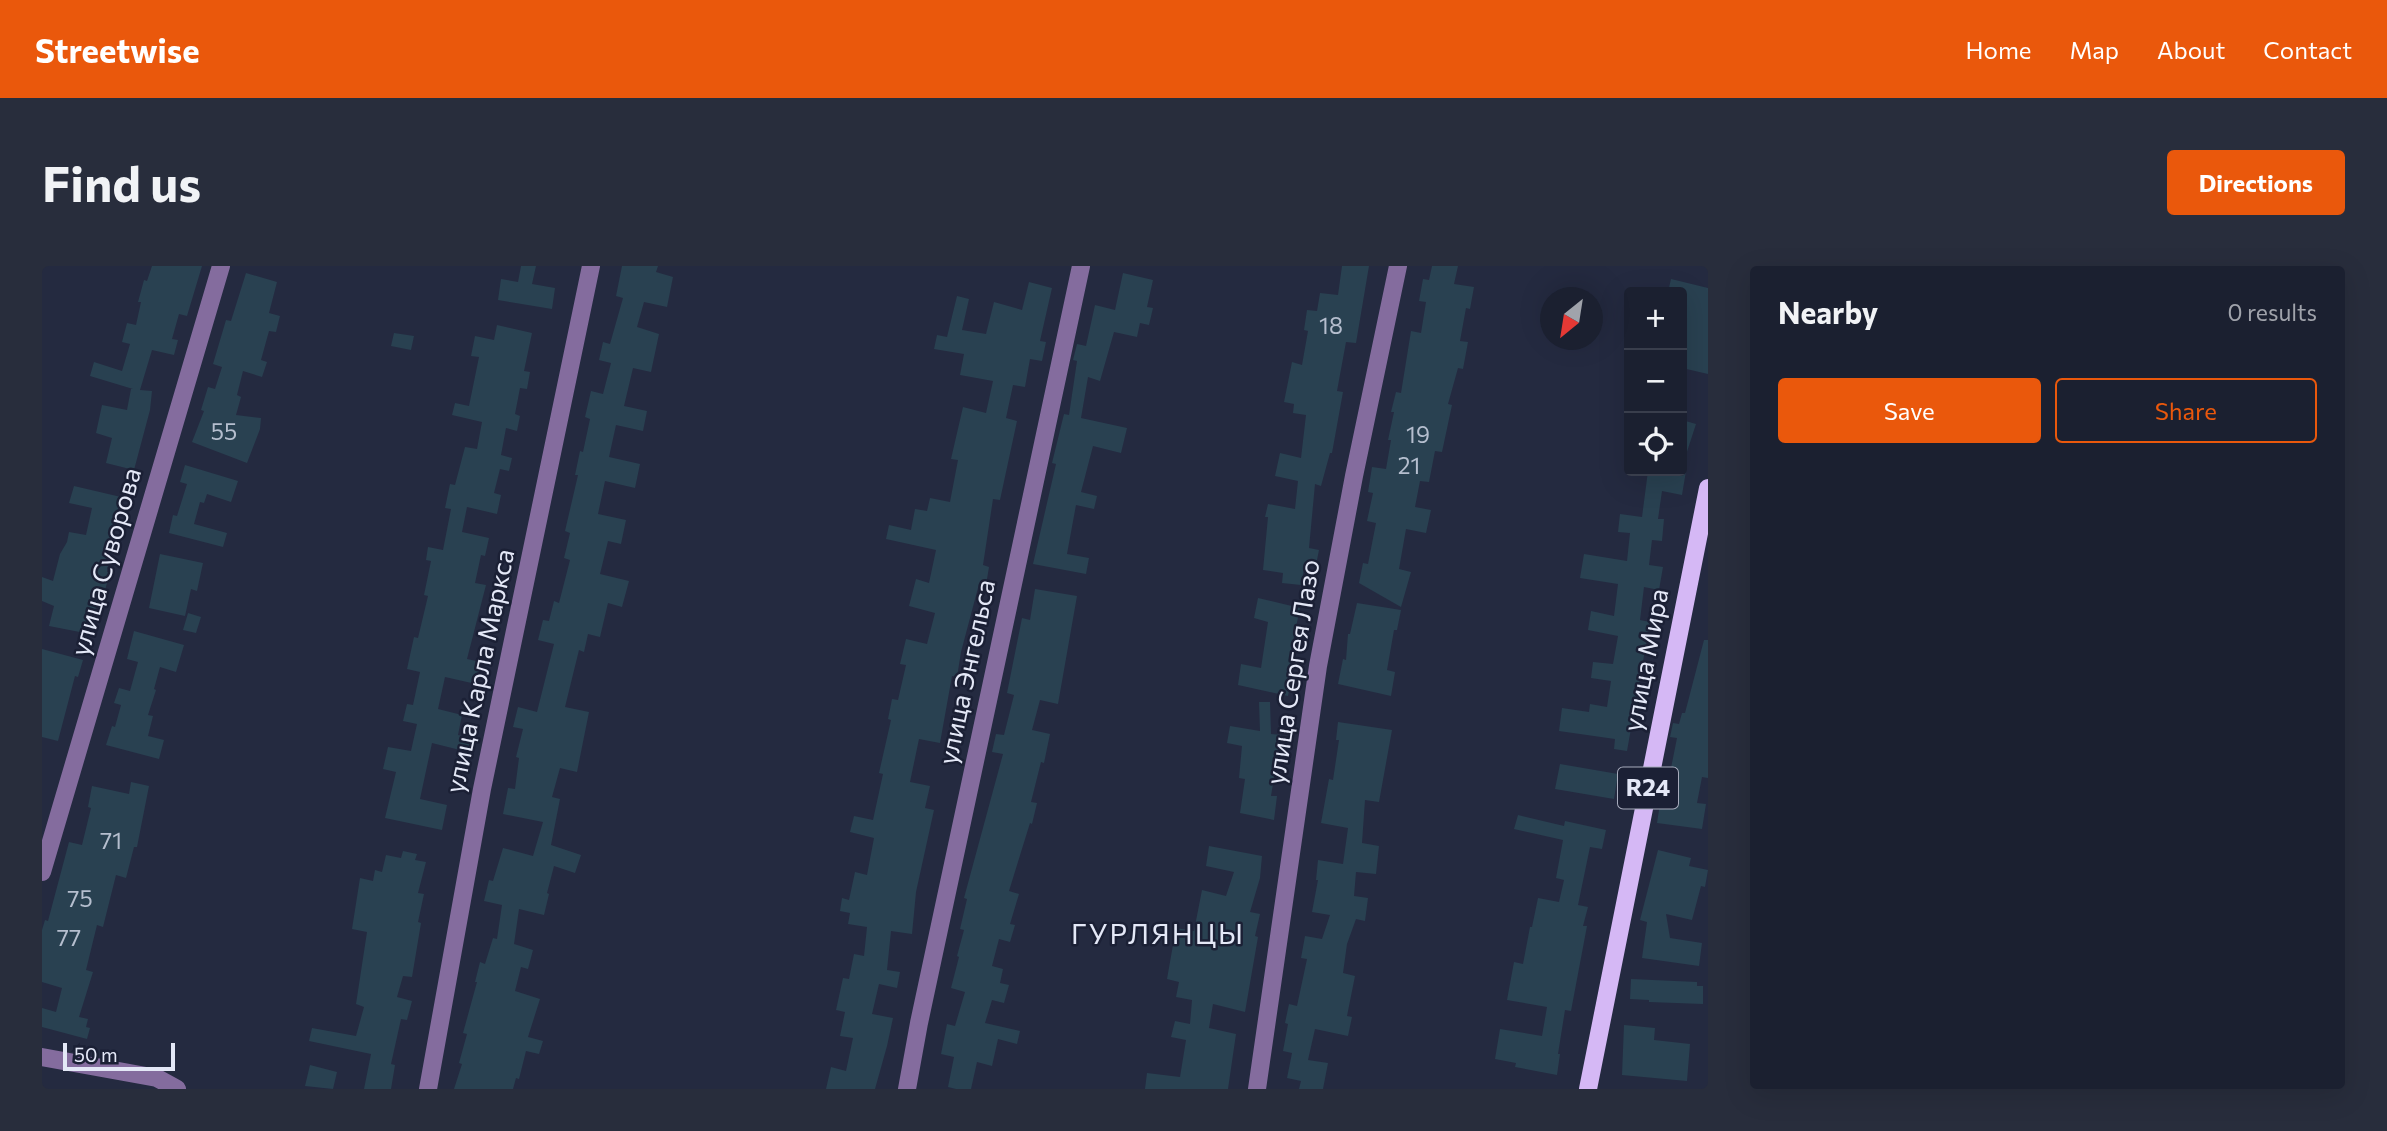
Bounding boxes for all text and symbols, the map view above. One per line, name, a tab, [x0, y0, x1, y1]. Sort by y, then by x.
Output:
text: Streetwise	[35, 29, 200, 70]
text: Home	[1966, 35, 2032, 64]
text: Map	[2070, 35, 2119, 64]
text: About	[2157, 35, 2225, 64]
text: Contact	[2263, 35, 2352, 64]
button: Directions	[2167, 150, 2345, 215]
text: Find us	[42, 152, 201, 212]
north arrow	[1540, 287, 1603, 350]
map controls	[1624, 287, 1687, 476]
button: +	[1624, 287, 1687, 350]
text: Nearby	[1778, 293, 1878, 330]
text: 0 results	[2228, 298, 2317, 326]
house number: 18	[1319, 311, 1343, 339]
button: −	[1624, 350, 1687, 413]
button: Save	[1778, 378, 2041, 443]
button: Share	[2055, 378, 2317, 443]
button: locate	[1624, 413, 1687, 476]
house number: 55	[211, 417, 237, 445]
house number: 19	[1406, 420, 1430, 448]
house number: 21	[1398, 451, 1420, 479]
street label: улица Суворова	[63, 464, 146, 659]
street label: улица Карла Маркса	[438, 546, 520, 796]
street label: улица Сергея Лазо	[1258, 557, 1325, 787]
street label: улица Энгельса	[931, 576, 1000, 767]
street label: улица Мира	[1616, 586, 1674, 734]
road number: R24	[1618, 768, 1678, 808]
house number: 71	[100, 826, 122, 854]
house number: 75	[67, 884, 93, 912]
district label: ГУРЛЯНЦЫ	[1071, 916, 1245, 950]
house number: 77	[57, 923, 81, 951]
scale bar	[63, 1040, 175, 1072]
text: 50 m	[74, 1043, 118, 1066]

